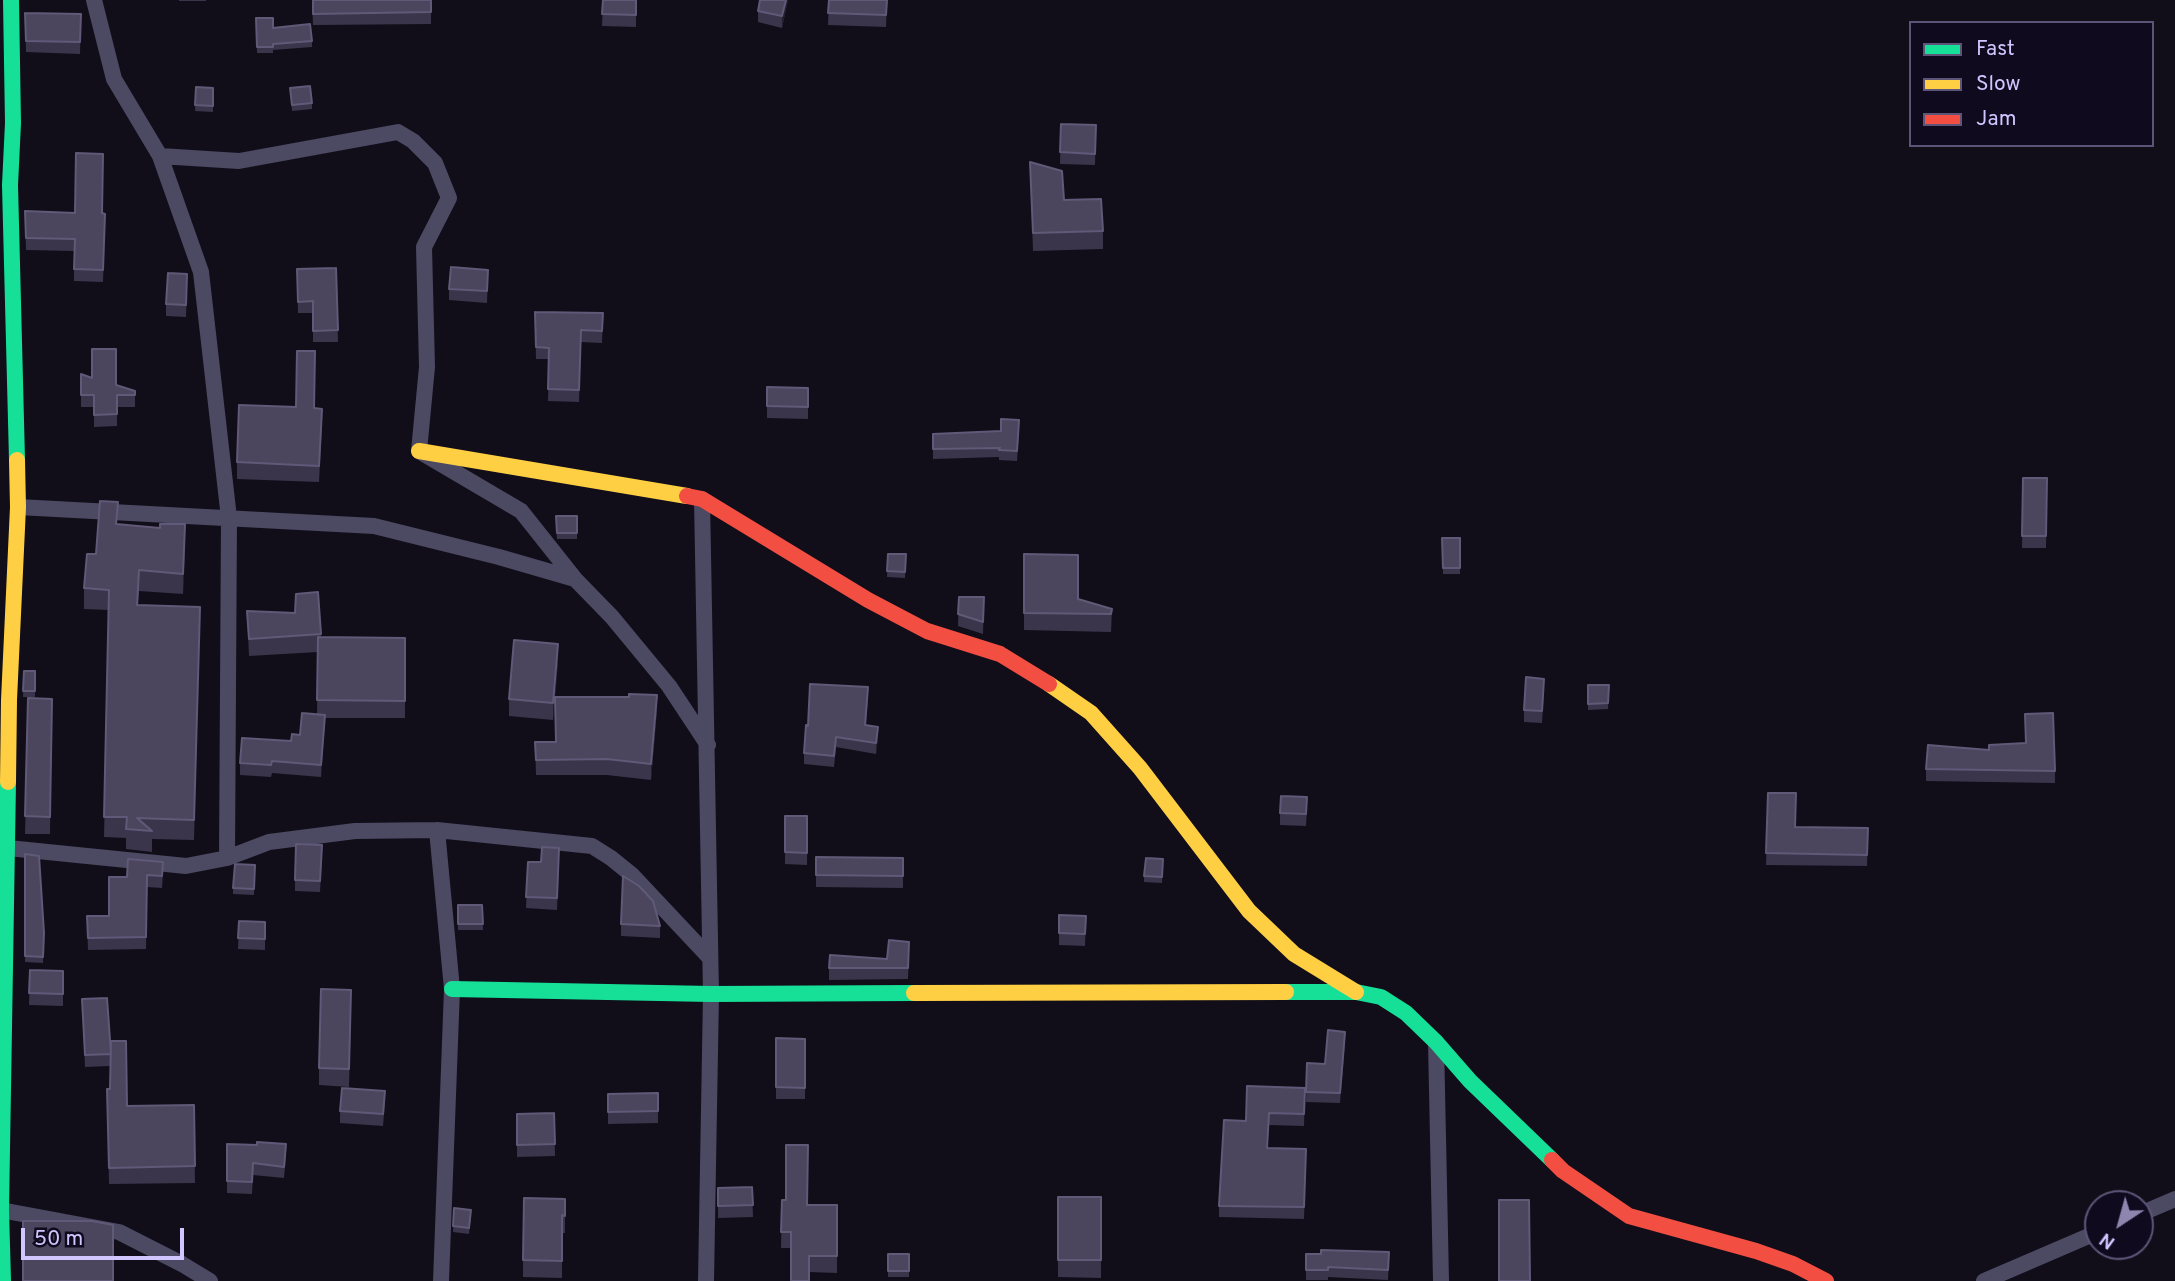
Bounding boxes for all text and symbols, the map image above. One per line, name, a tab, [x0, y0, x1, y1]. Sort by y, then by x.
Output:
legend	[1909, 21, 2154, 147]
text: Fast	[1976, 36, 2015, 63]
text: Slow	[1976, 71, 2021, 98]
text: Jam	[1976, 106, 2017, 133]
north arrow	[2084, 1190, 2154, 1260]
scale bar	[24, 1214, 187, 1258]
text: 50 m	[34, 1226, 83, 1253]
text: N	[2095, 1227, 2120, 1254]

